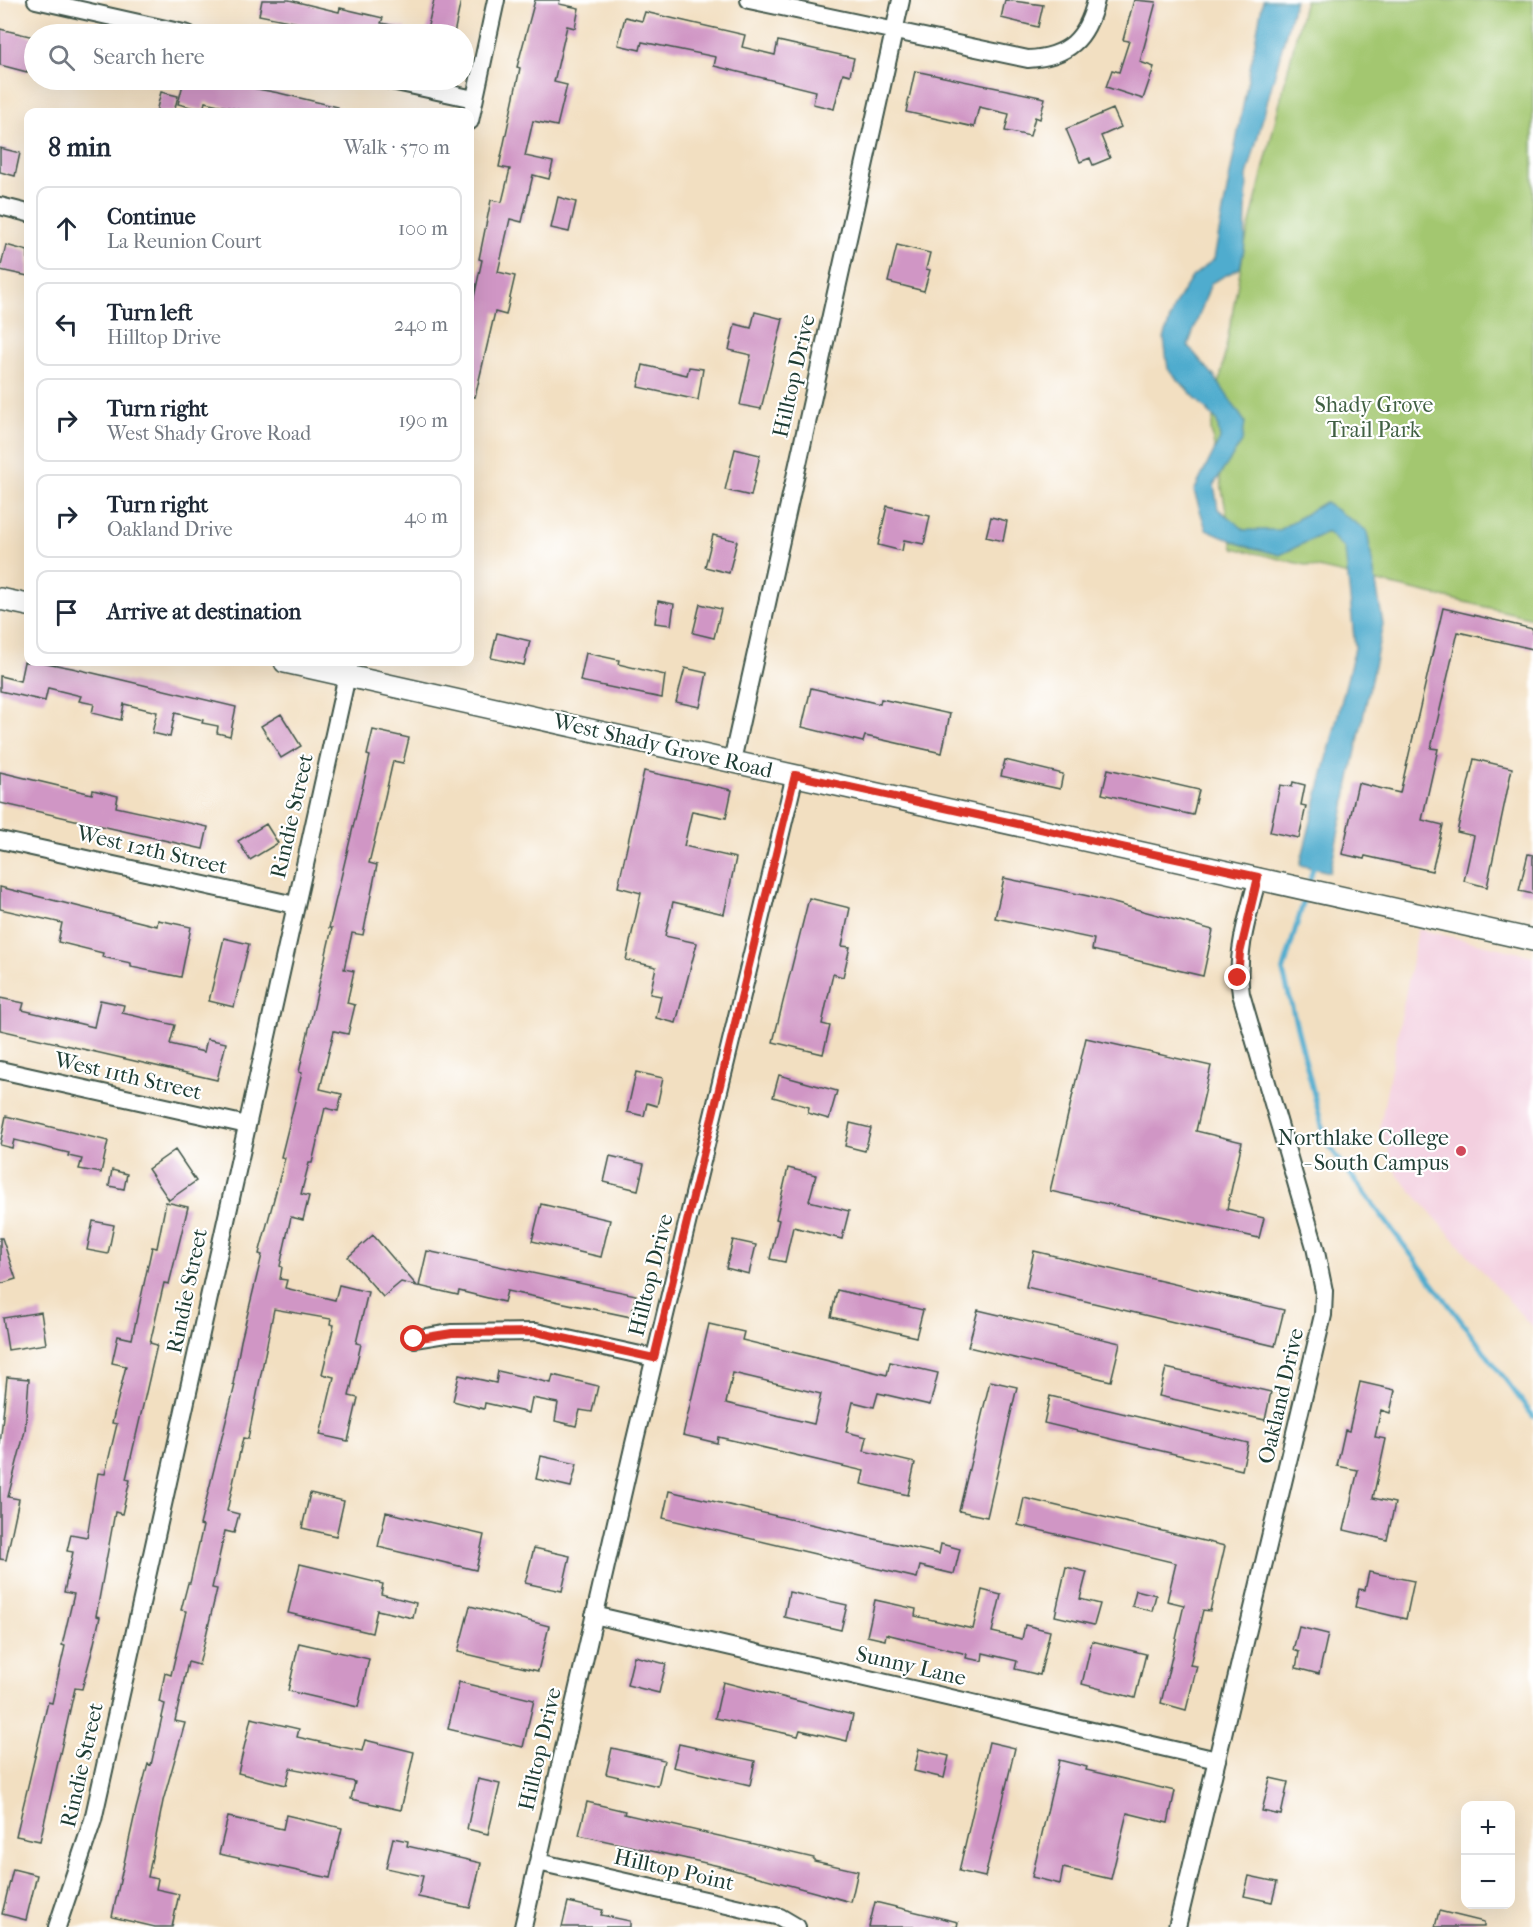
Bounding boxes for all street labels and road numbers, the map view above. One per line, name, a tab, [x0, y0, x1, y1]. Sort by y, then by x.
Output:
street label: Hilltop Drive	[767, 312, 821, 440]
street label: West Shady Grove Road	[550, 708, 776, 784]
street label: Rindie Street	[265, 751, 319, 881]
street label: West 12th Street	[73, 820, 230, 880]
street label: West 11th Street	[51, 1046, 204, 1106]
street label: Hilltop Drive	[623, 1211, 679, 1339]
street label: Rindie Street	[161, 1226, 213, 1356]
street label: Oakland Drive	[1253, 1326, 1309, 1466]
street label: Sunny Lane	[853, 1641, 969, 1691]
street label: Hilltop Drive	[513, 1685, 567, 1813]
street label: Rindie Street	[55, 1700, 109, 1830]
street label: Hilltop Point	[611, 1844, 737, 1896]

